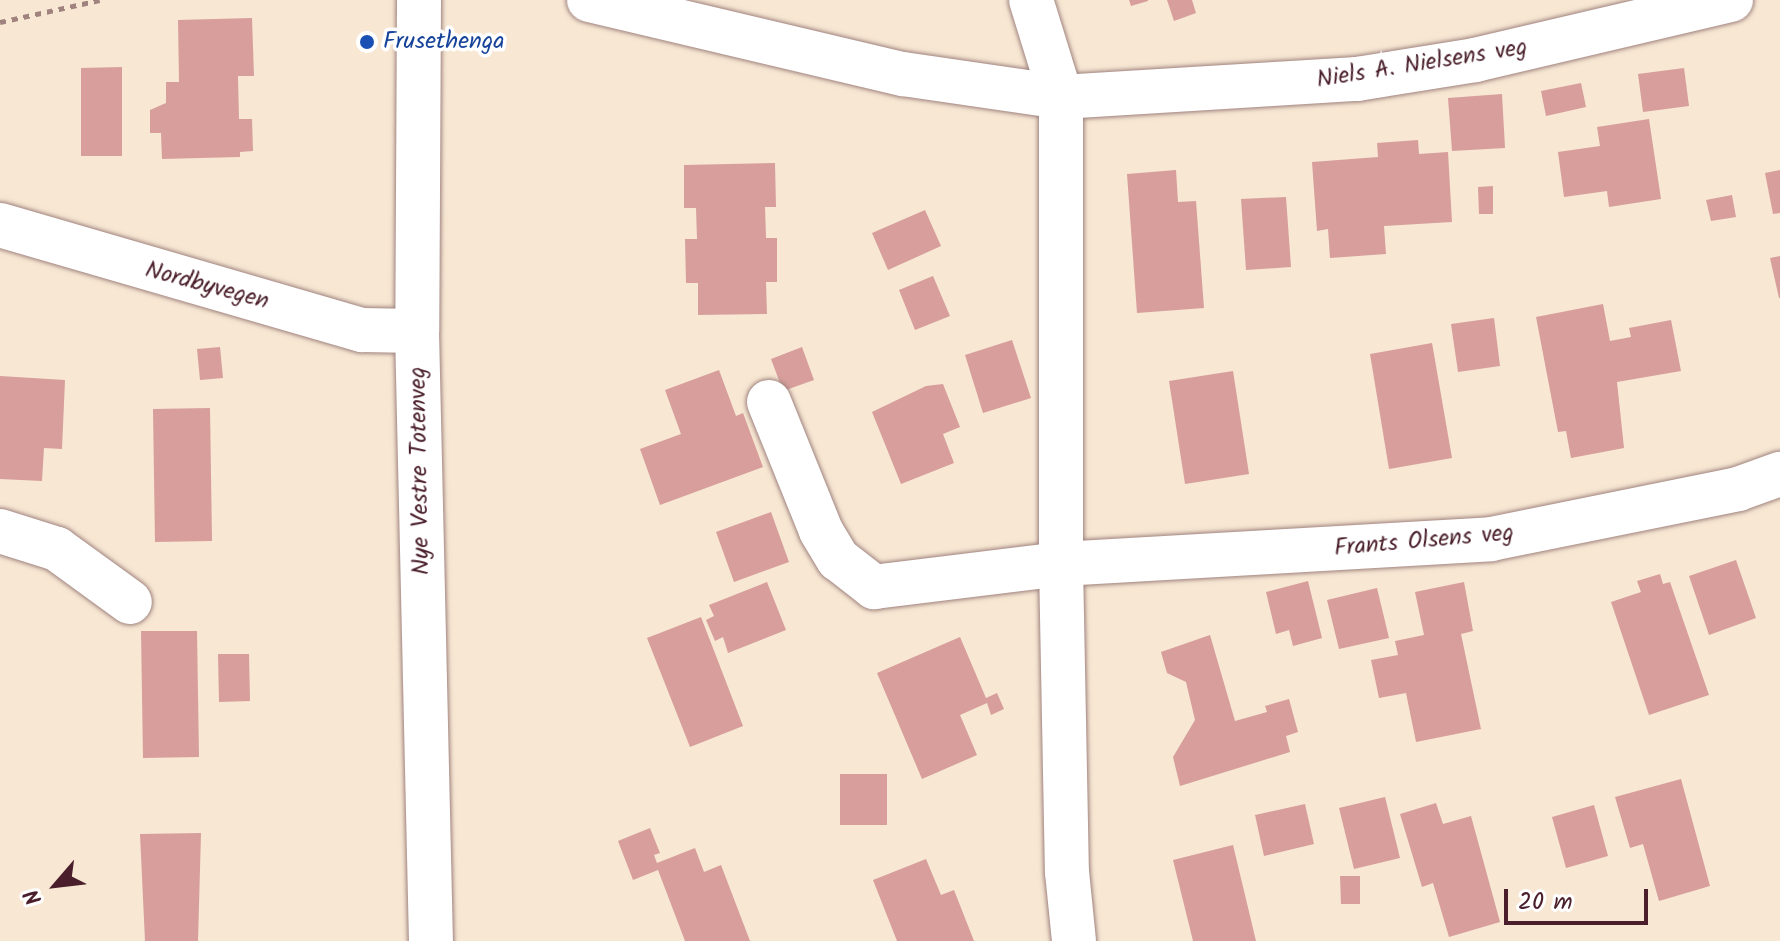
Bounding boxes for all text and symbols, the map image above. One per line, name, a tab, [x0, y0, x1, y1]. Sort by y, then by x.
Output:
place label: Frusethenga	[383, 28, 504, 56]
marker: Frusethenga	[358, 33, 376, 51]
street label: Niels A. Nielsens veg	[1315, 33, 1529, 95]
street label: Nordbyvegen	[142, 256, 272, 316]
street label: Nye Vestre Totenveg	[404, 367, 436, 575]
street label: Frants Olsens veg	[1333, 519, 1515, 563]
north arrow	[16, 845, 96, 925]
scale bar	[1508, 873, 1652, 923]
text: N	[16, 882, 53, 911]
text: 20 m	[1518, 883, 1573, 922]

